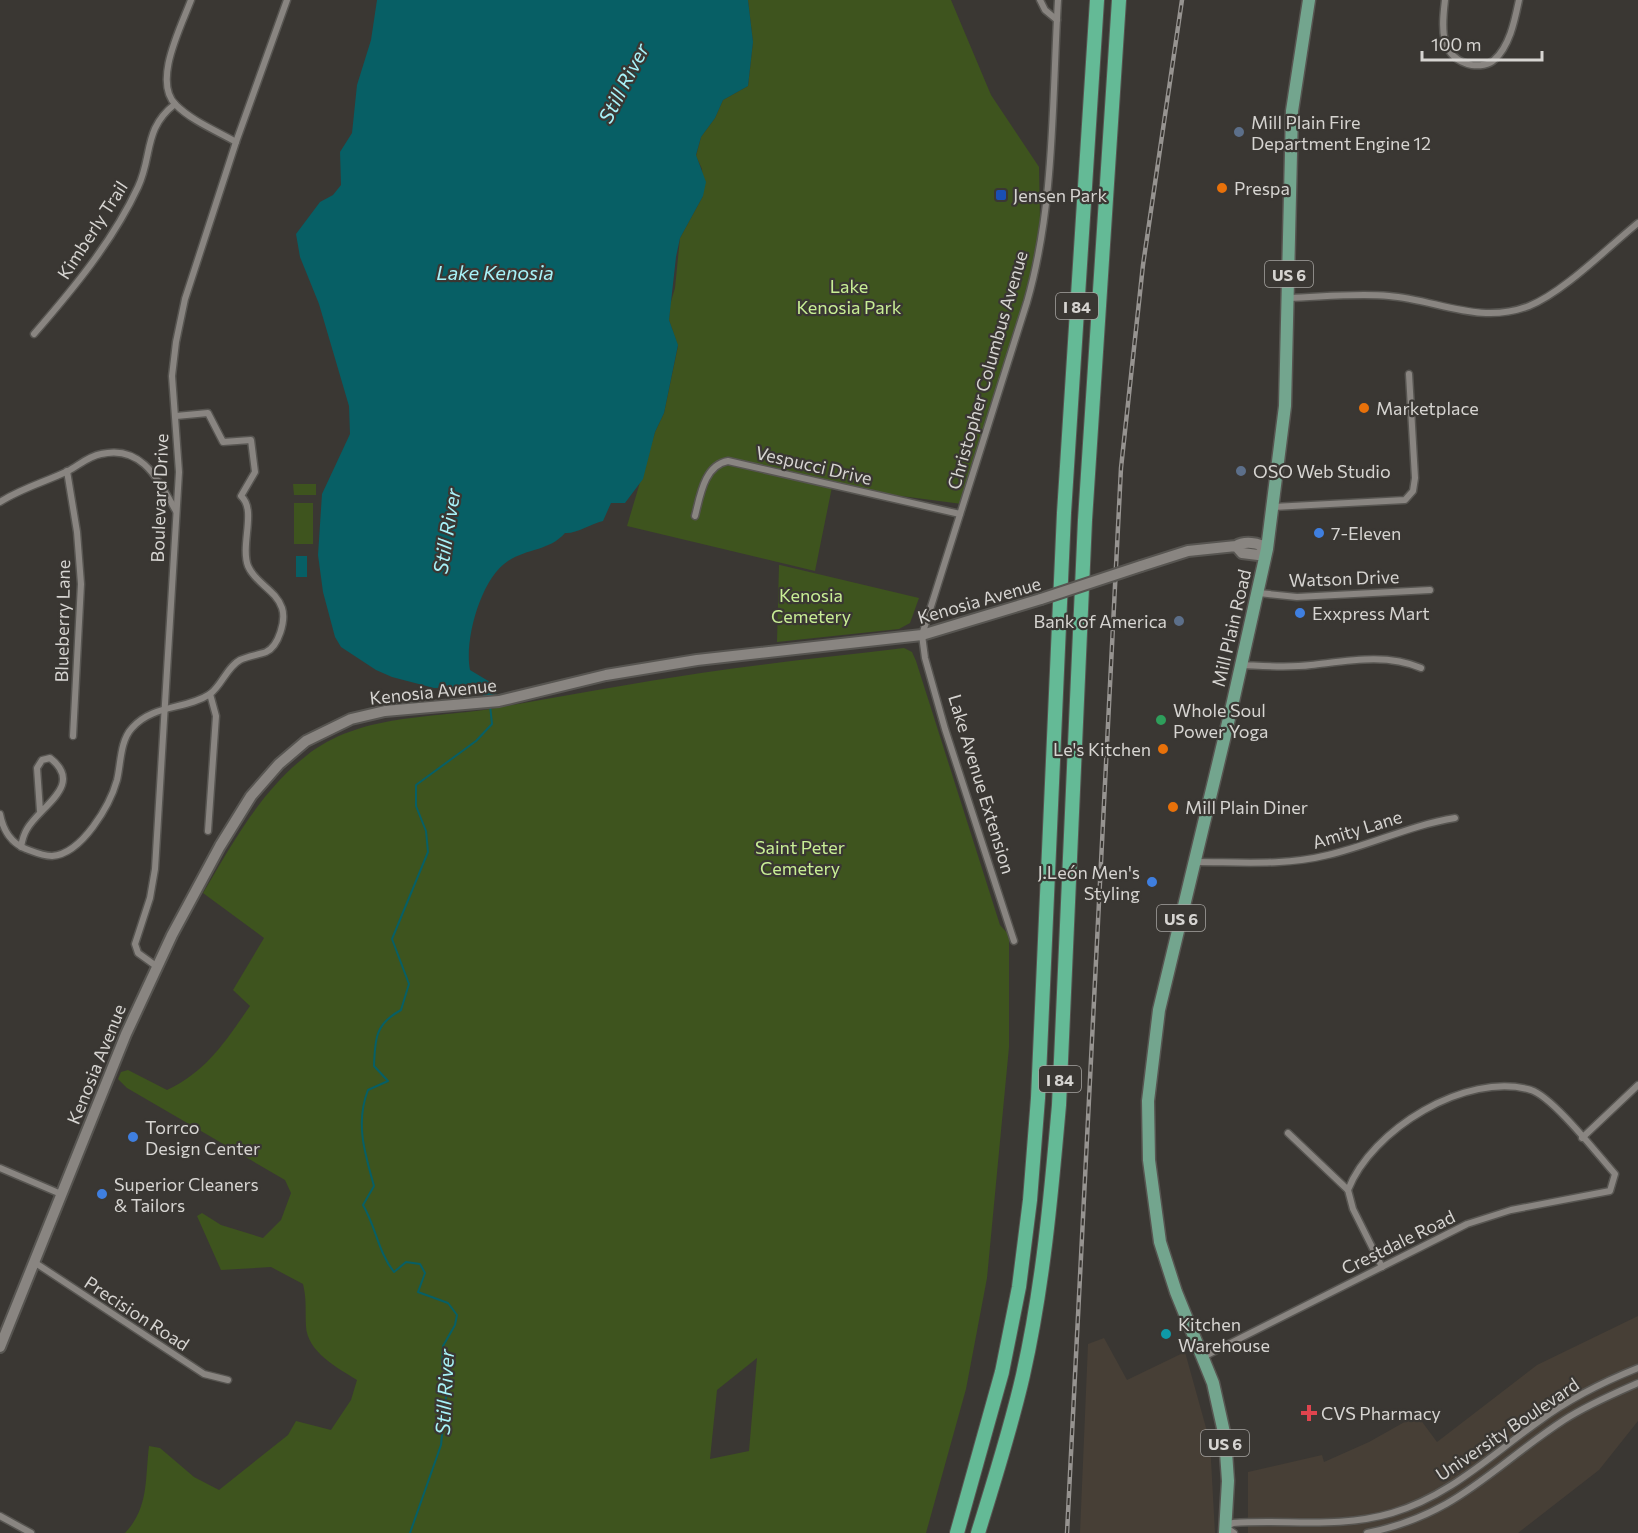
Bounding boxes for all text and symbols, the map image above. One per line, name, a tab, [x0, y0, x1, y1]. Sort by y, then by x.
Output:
scale bar	[1422, 24, 1542, 62]
text: 100 m	[1431, 33, 1481, 55]
water label: Still River	[593, 38, 654, 127]
place label: Mill Plain Fire Department Engine 12	[1251, 111, 1431, 154]
marker: Mill Plain Fire Department Engine 12	[1232, 125, 1246, 139]
street label: Kimberly Trail	[52, 177, 132, 283]
place label: Prespa	[1234, 177, 1290, 199]
marker: Prespa	[1215, 181, 1229, 195]
place label: Jensen Park	[1013, 184, 1107, 206]
marker: Jensen Park	[994, 188, 1008, 202]
street label: Christopher Columbus Avenue	[942, 248, 1032, 492]
water label: Lake Kenosia	[436, 260, 554, 284]
road number: US 6	[1265, 261, 1313, 287]
park label: Lake Kenosia Park	[796, 275, 902, 318]
road number: I 84	[1056, 293, 1098, 319]
place label: Marketplace	[1376, 397, 1479, 419]
marker: Marketplace	[1357, 401, 1371, 415]
street label: Boulevard Drive	[146, 433, 172, 563]
street label: Vespucci Drive	[754, 441, 874, 489]
place label: OSO Web Studio	[1253, 460, 1391, 482]
marker: OSO Web Studio	[1234, 464, 1248, 478]
water label: Still River	[427, 486, 465, 575]
place label: 7-Eleven	[1331, 522, 1401, 544]
marker: 7-Eleven	[1312, 526, 1326, 540]
street label: Blueberry Lane	[50, 560, 74, 682]
street label: Watson Drive	[1288, 565, 1400, 591]
street label: Mill Plain Road	[1207, 567, 1255, 689]
street label: Kenosia Avenue	[915, 572, 1043, 628]
park label: Kenosia Cemetery	[771, 584, 851, 627]
place label: Exxpress Mart	[1312, 602, 1430, 624]
marker: Exxpress Mart	[1293, 606, 1307, 620]
place label: Bank of America	[1034, 610, 1167, 632]
marker: Bank of America	[1172, 614, 1186, 628]
street label: Kenosia Avenue	[368, 673, 498, 709]
street label: Lake Avenue Extension	[944, 692, 1020, 876]
place label: Whole Soul Power Yoga	[1173, 699, 1269, 742]
marker: Whole Soul Power Yoga	[1154, 713, 1168, 727]
place label: Le's Kitchen	[1053, 738, 1151, 760]
marker: Le's Kitchen	[1156, 742, 1170, 756]
place label: Mill Plain Diner	[1185, 796, 1308, 818]
marker: Mill Plain Diner	[1166, 800, 1180, 814]
street label: Amity Lane	[1310, 805, 1404, 853]
park label: Saint Peter Cemetery	[755, 836, 845, 879]
place label: J.León Men's Styling	[1037, 861, 1140, 904]
marker: J.León Men's Styling	[1145, 875, 1159, 889]
road number: US 6	[1157, 905, 1205, 931]
street label: Kenosia Avenue	[62, 1001, 130, 1127]
road number: I 84	[1039, 1066, 1081, 1092]
place label: Torrco Design Center	[145, 1116, 260, 1159]
marker: Torrco Design Center	[126, 1130, 140, 1144]
place label: Superior Cleaners & Tailors	[114, 1173, 259, 1216]
marker: Superior Cleaners & Tailors	[95, 1187, 109, 1201]
street label: Crestdale Road	[1338, 1205, 1458, 1279]
street label: Precision Road	[80, 1271, 194, 1355]
place label: Kitchen Warehouse	[1178, 1313, 1270, 1356]
marker: Kitchen Warehouse	[1159, 1327, 1173, 1341]
water label: Still River	[430, 1347, 458, 1436]
street label: University Boulevard	[1431, 1373, 1583, 1485]
place label: CVS Pharmacy	[1321, 1402, 1441, 1424]
marker: CVS Pharmacy	[1302, 1406, 1316, 1420]
road number: US 6	[1201, 1430, 1249, 1456]

